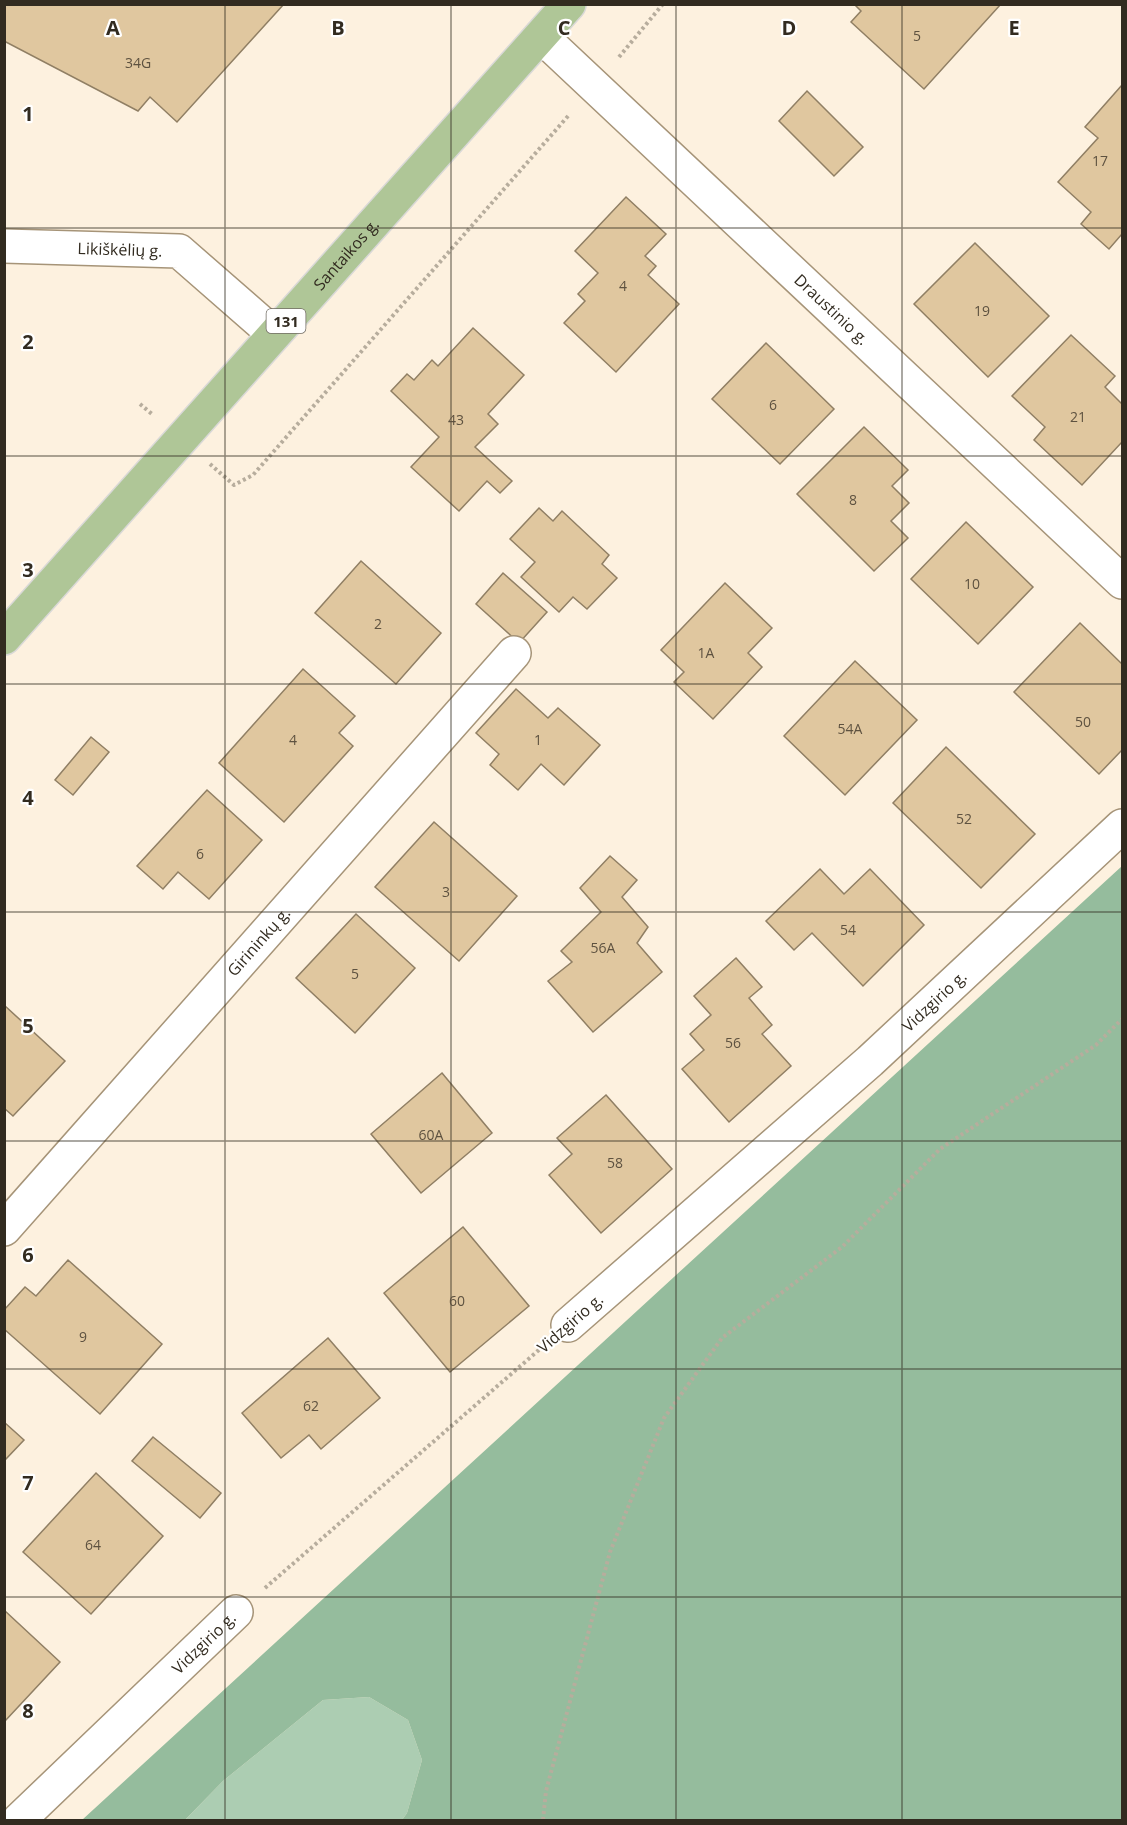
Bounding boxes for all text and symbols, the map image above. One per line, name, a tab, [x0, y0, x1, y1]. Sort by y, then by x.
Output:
text: A	[106, 14, 120, 41]
text: B	[331, 14, 345, 41]
text: C	[558, 14, 571, 41]
text: D	[782, 14, 796, 41]
text: E	[1008, 14, 1020, 41]
house number: 5	[913, 26, 921, 45]
house number: 34G	[125, 53, 151, 72]
text: 1	[22, 100, 34, 127]
house number: 17	[1092, 151, 1108, 170]
street label: Santaikos g.	[308, 214, 384, 295]
street label: Likiškėlių g.	[77, 237, 163, 262]
street label: Draustinio g.	[790, 269, 874, 350]
house number: 4	[619, 276, 627, 295]
house number: 19	[974, 301, 990, 320]
road number: 131	[266, 309, 306, 333]
text: 2	[22, 328, 34, 355]
house number: 6	[769, 395, 777, 414]
house number: 21	[1070, 407, 1086, 426]
house number: 43	[448, 410, 464, 429]
house number: 8	[849, 490, 857, 509]
text: 3	[22, 556, 34, 583]
house number: 10	[964, 574, 980, 593]
house number: 2	[374, 614, 382, 633]
house number: 1A	[698, 643, 715, 662]
house number: 50	[1075, 712, 1091, 731]
house number: 54A	[838, 719, 863, 738]
house number: 4	[289, 730, 297, 749]
house number: 1	[534, 730, 542, 749]
text: 4	[22, 784, 34, 811]
house number: 52	[956, 809, 972, 828]
house number: 6	[196, 844, 204, 863]
house number: 3	[442, 882, 450, 901]
street label: Girininkų g.	[222, 902, 295, 981]
house number: 54	[840, 920, 856, 939]
house number: 56A	[591, 938, 616, 957]
house number: 5	[351, 964, 359, 983]
street label: Vidzgirio g.	[897, 965, 971, 1037]
text: 5	[22, 1012, 34, 1039]
house number: 56	[725, 1033, 741, 1052]
house number: 60A	[419, 1125, 444, 1144]
house number: 58	[607, 1153, 623, 1172]
text: 6	[22, 1241, 34, 1268]
street label: Vidzgirio g.	[532, 1288, 608, 1358]
house number: 60	[449, 1291, 465, 1310]
house number: 9	[79, 1327, 87, 1346]
house number: 62	[303, 1396, 319, 1415]
text: 7	[22, 1469, 34, 1496]
house number: 64	[85, 1535, 101, 1554]
street label: Vidzgirio g.	[167, 1607, 241, 1679]
text: 8	[22, 1697, 34, 1724]

